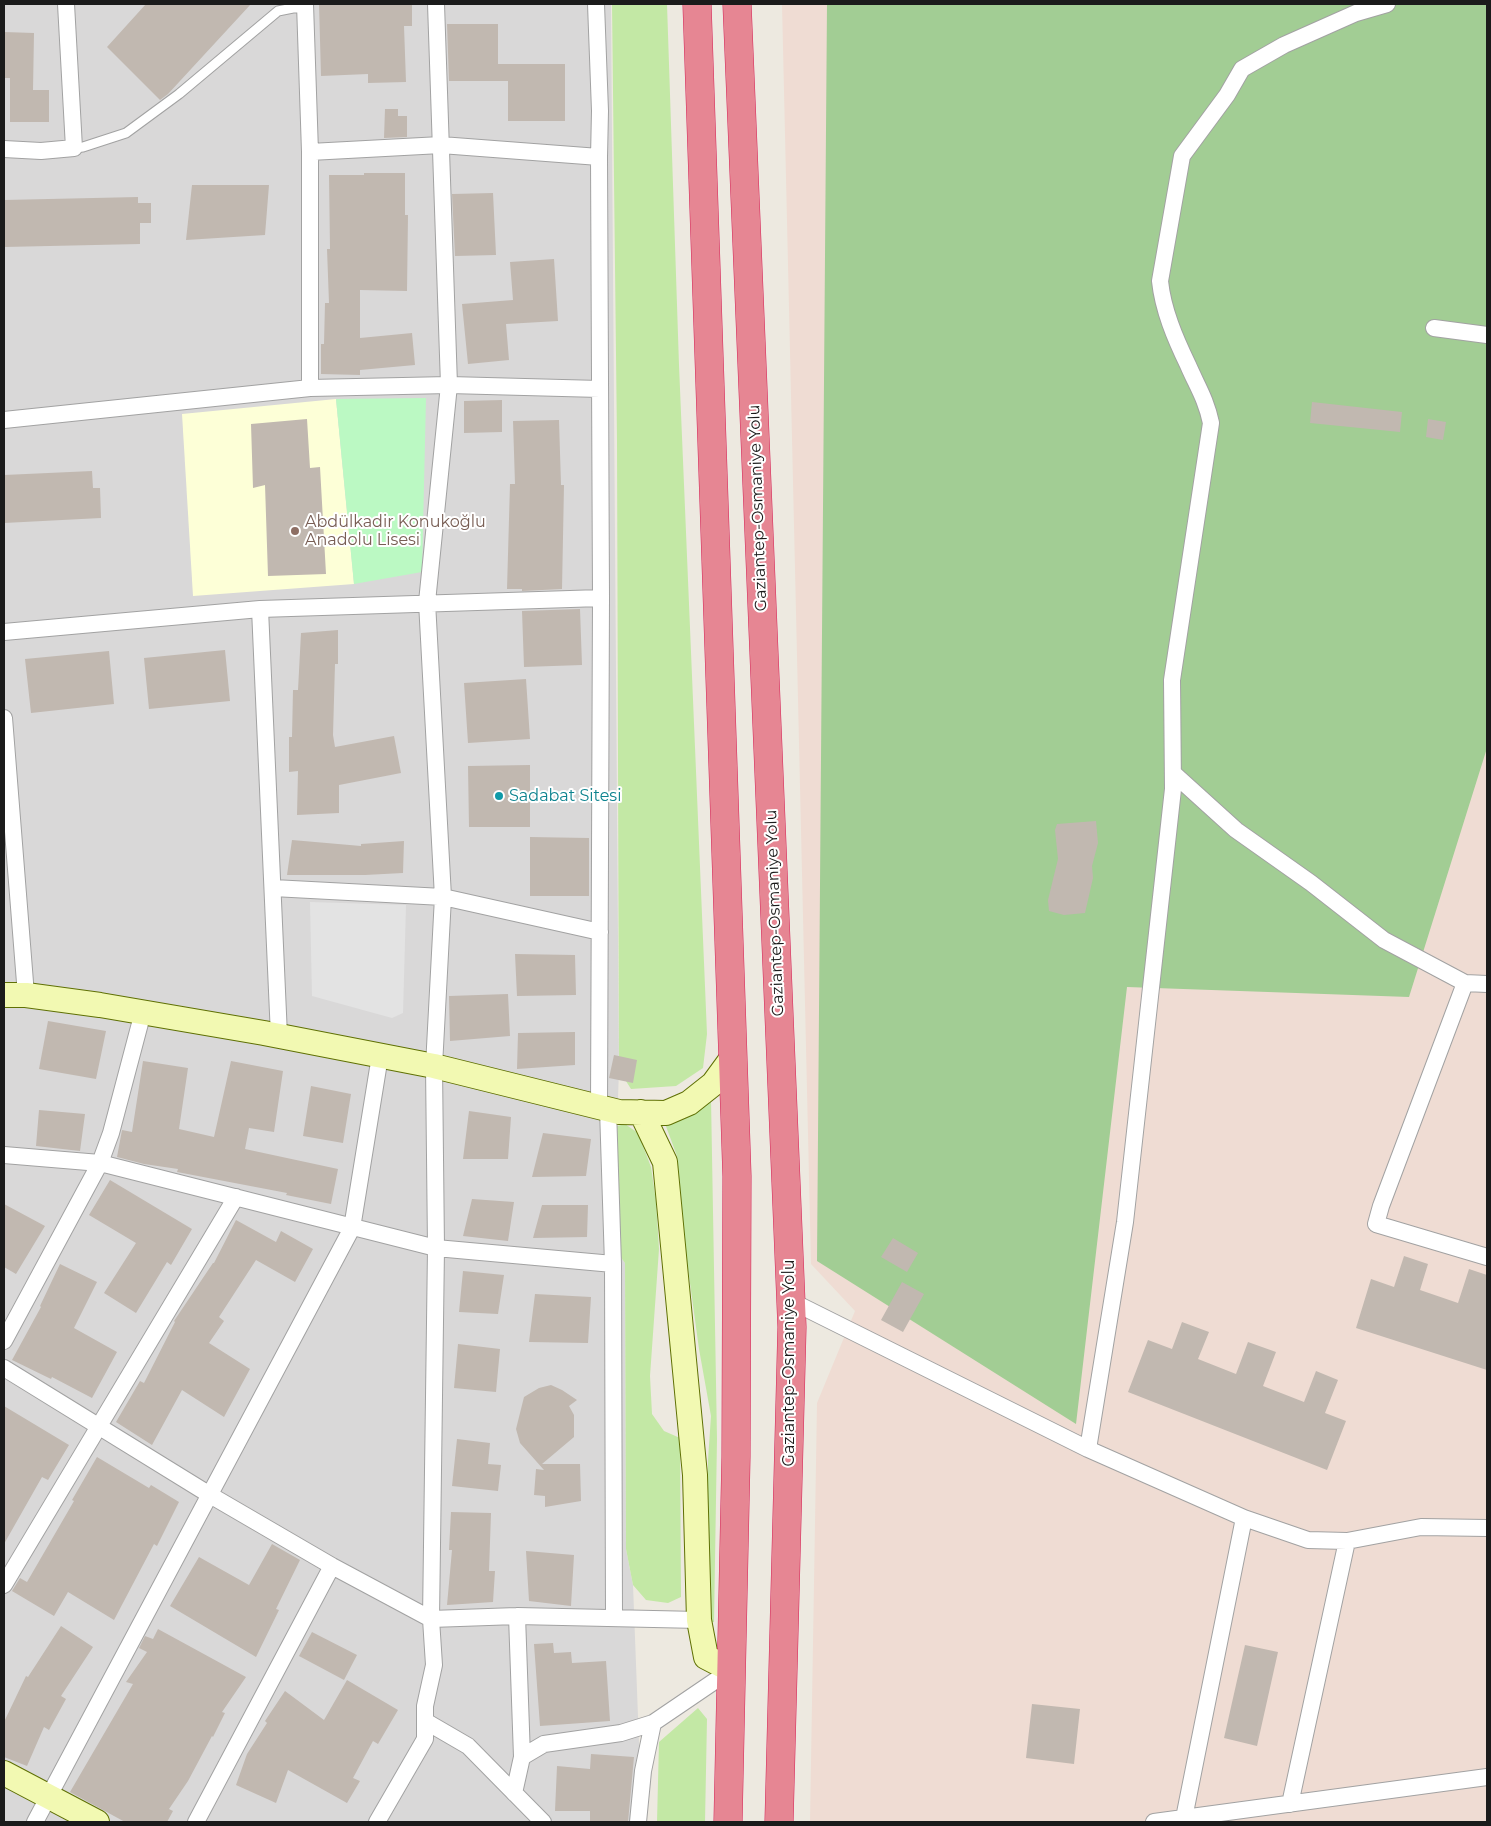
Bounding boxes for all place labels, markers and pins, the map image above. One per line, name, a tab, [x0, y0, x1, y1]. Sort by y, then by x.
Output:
place label: Abdülkadir Konukoğlu Anadolu Lisesi	[305, 512, 486, 550]
marker: Abdülkadir Konukoğlu Anadolu Lisesi	[289, 525, 301, 537]
place label: Sadabat Sitesi	[509, 786, 621, 806]
marker: Sadabat Sitesi	[493, 790, 505, 802]

